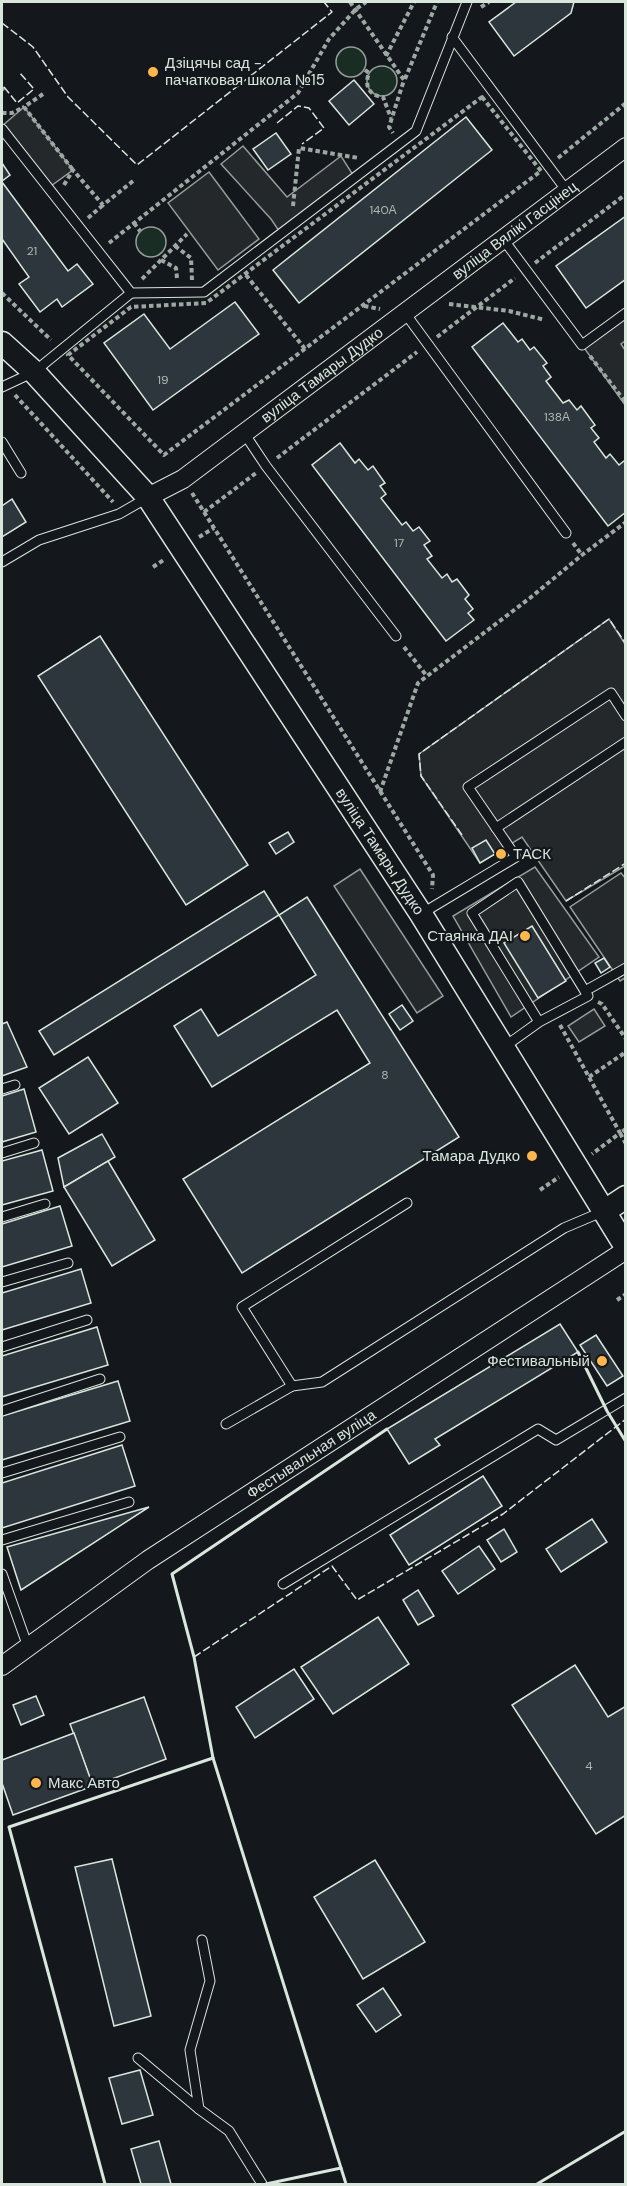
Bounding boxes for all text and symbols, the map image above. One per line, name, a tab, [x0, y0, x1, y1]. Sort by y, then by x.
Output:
place label: Дзіцячы сад - пачатковая школа №15	[165, 53, 325, 90]
marker: Дзіцячы сад - пачатковая школа №15	[146, 65, 160, 79]
street label: вуліца Вялікі Гасцінец	[448, 176, 582, 284]
house number: 140А	[369, 202, 397, 218]
house number: 21	[27, 243, 37, 259]
street label: вуліца Тамары Дудко	[257, 323, 387, 427]
house number: 19	[157, 372, 169, 388]
house number: 138А	[544, 409, 570, 425]
house number: 17	[394, 535, 404, 551]
street label: вуліца Тамары Дудко	[331, 784, 429, 919]
place label: ТАСК	[513, 844, 551, 864]
marker: ТАСК	[494, 847, 508, 861]
place label: Стаянка ДАІ	[427, 926, 513, 946]
marker: Стаянка ДАІ	[518, 929, 532, 943]
house number: 8	[381, 1067, 389, 1083]
place label: Тамара Дудко	[423, 1146, 520, 1166]
marker: Тамара Дудко	[525, 1149, 539, 1163]
place label: Фестивальный	[487, 1351, 590, 1371]
marker: Фестивальный	[595, 1354, 609, 1368]
street label: Фестывальная вуліца	[243, 1404, 380, 1503]
house number: 4	[585, 1758, 593, 1774]
place label: Макс Авто	[48, 1773, 120, 1793]
marker: Макс Авто	[29, 1776, 43, 1790]

